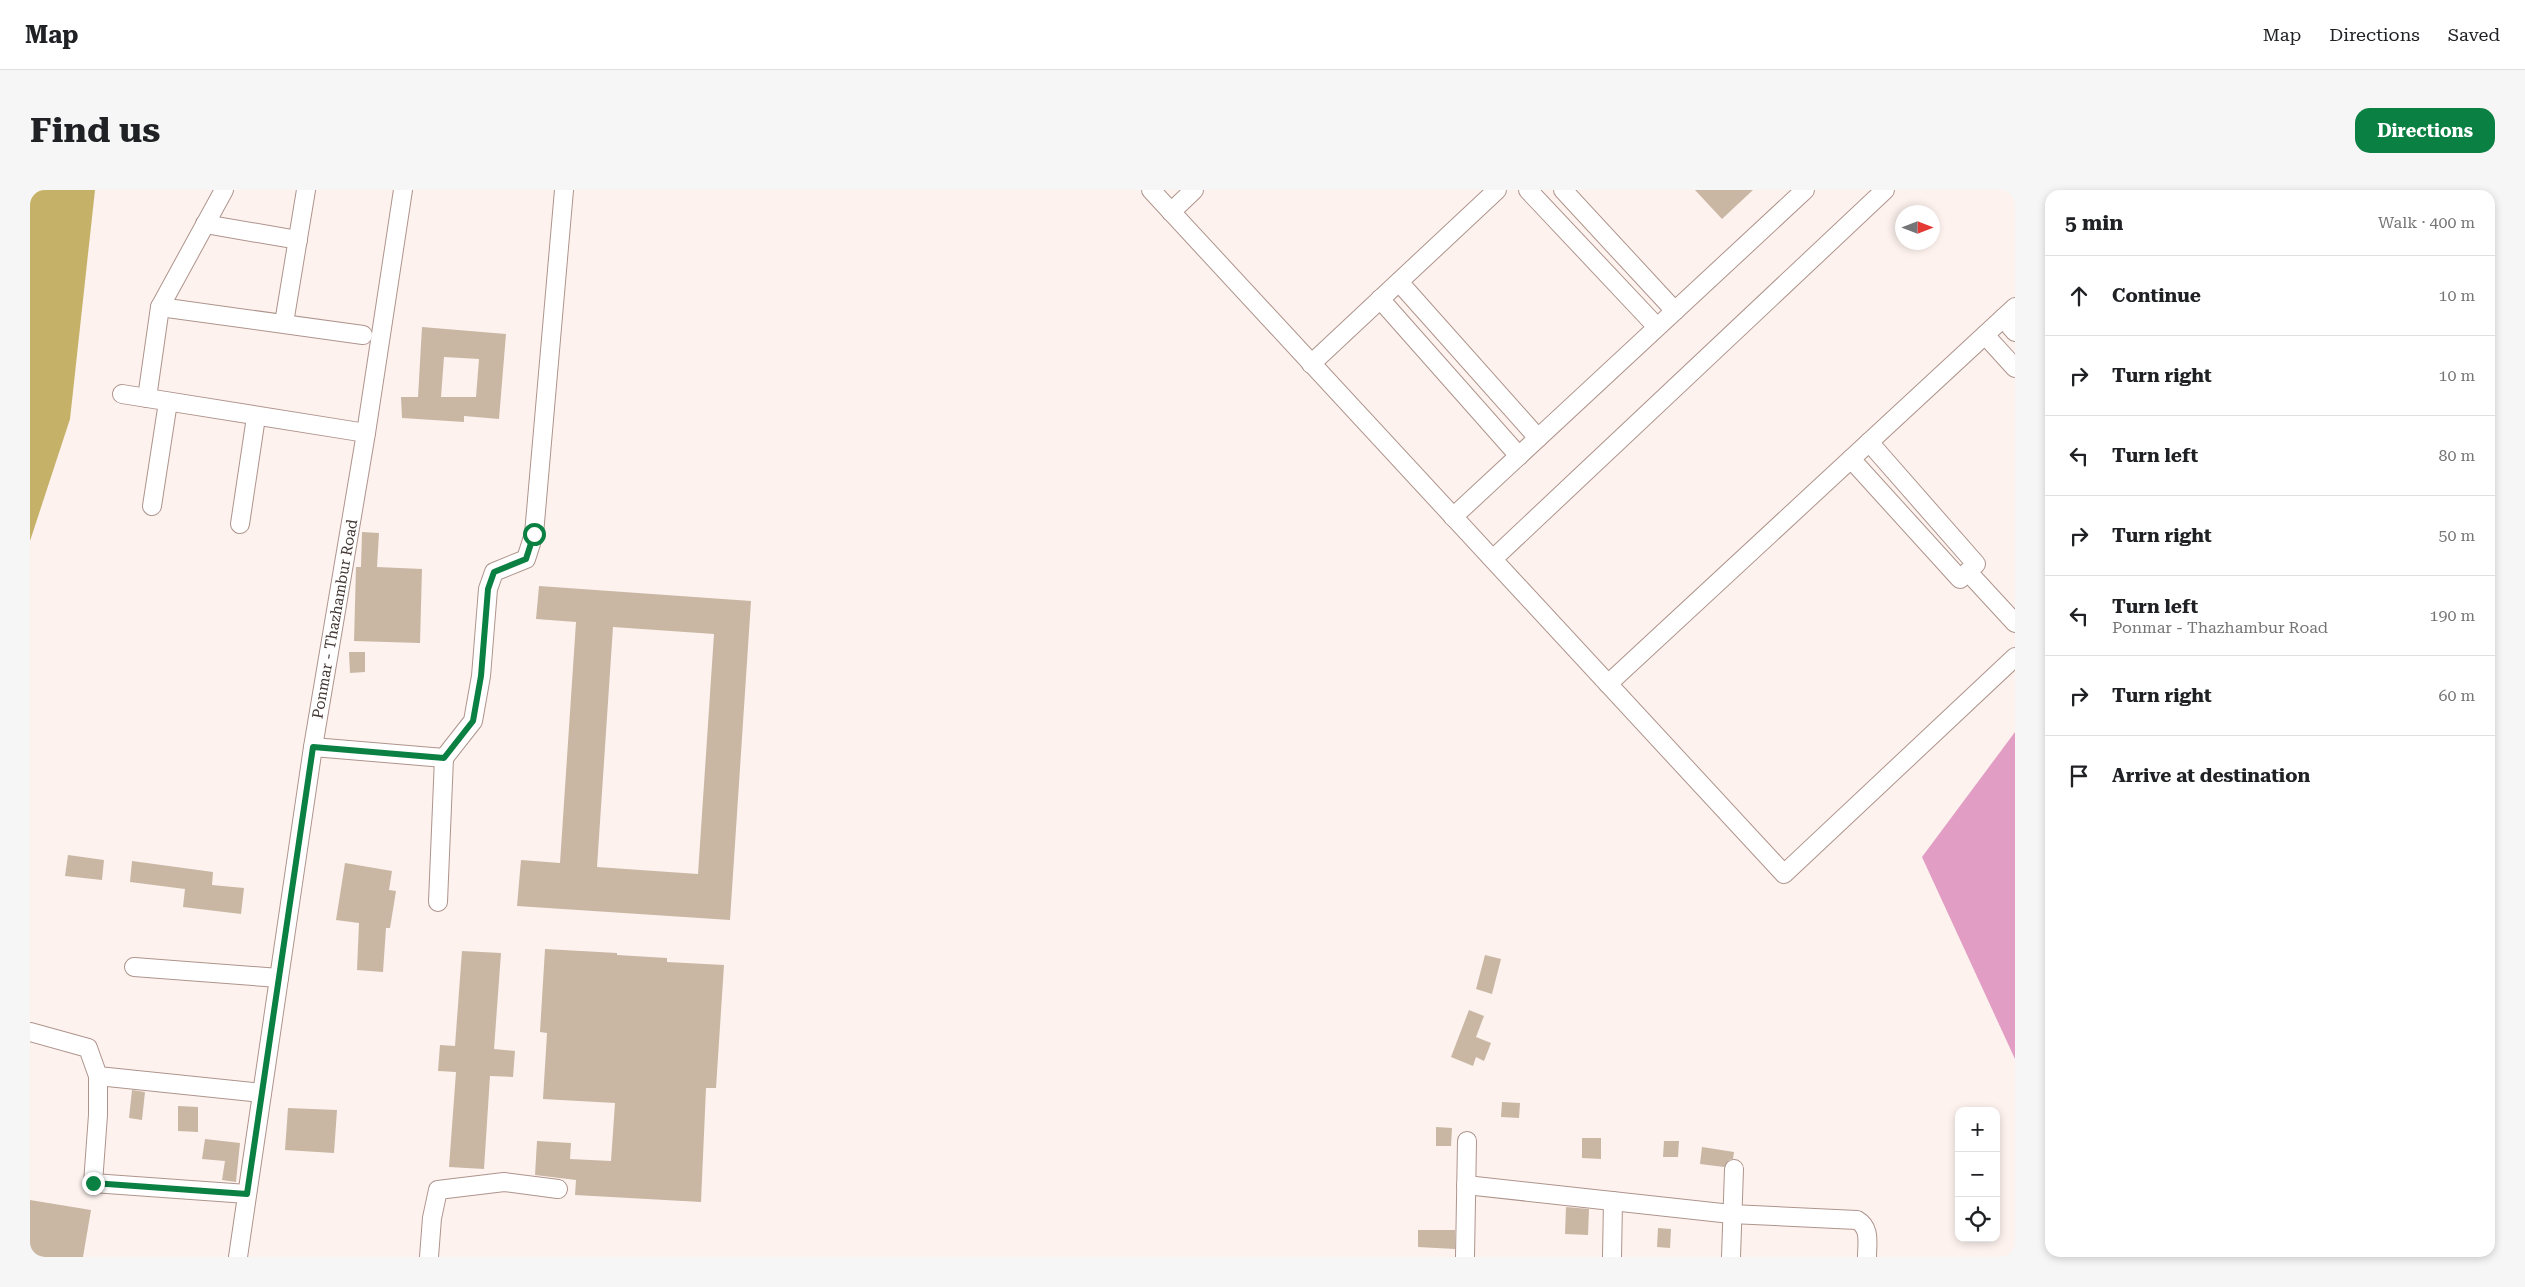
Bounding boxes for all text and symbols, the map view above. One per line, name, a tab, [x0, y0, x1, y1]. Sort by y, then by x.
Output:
text: Map	[25, 21, 79, 49]
text: Map	[2263, 24, 2301, 45]
text: Directions	[2329, 24, 2420, 45]
text: Saved	[2448, 24, 2500, 45]
button: Directions	[2355, 108, 2495, 153]
text: Find us	[30, 110, 160, 151]
north arrow	[1895, 205, 1940, 250]
text: 5 min	[2065, 211, 2123, 235]
text: Walk · 400 m	[2378, 213, 2475, 232]
icon: ahead	[2065, 282, 2093, 310]
text: Continue	[2112, 284, 2201, 307]
text: 10 m	[2438, 286, 2475, 305]
icon: right	[2065, 362, 2093, 390]
text: Turn right	[2112, 364, 2212, 387]
text: 10 m	[2438, 366, 2475, 385]
icon: left	[2065, 442, 2093, 470]
text: Turn left	[2112, 444, 2198, 467]
text: 80 m	[2438, 446, 2475, 465]
street label: Ponmar - Thazhambur Road	[309, 517, 362, 720]
icon: right	[2065, 522, 2093, 550]
route start	[523, 523, 546, 546]
text: Turn right	[2112, 524, 2212, 547]
text: 50 m	[2438, 526, 2475, 545]
text: Turn left	[2112, 595, 2198, 618]
icon: left	[2065, 602, 2093, 630]
text: 190 m	[2429, 606, 2475, 625]
text: Ponmar - Thazhambur Road	[2112, 618, 2328, 637]
icon: right	[2065, 682, 2093, 710]
text: Turn right	[2112, 684, 2212, 707]
text: 60 m	[2438, 686, 2475, 705]
icon: arrive	[2065, 762, 2093, 790]
text: Arrive at destination	[2112, 764, 2310, 787]
map controls	[1955, 1107, 2000, 1242]
button: +	[1955, 1107, 2000, 1152]
button: −	[1955, 1152, 2000, 1197]
route end	[82, 1172, 105, 1195]
button: locate	[1955, 1197, 2000, 1242]

